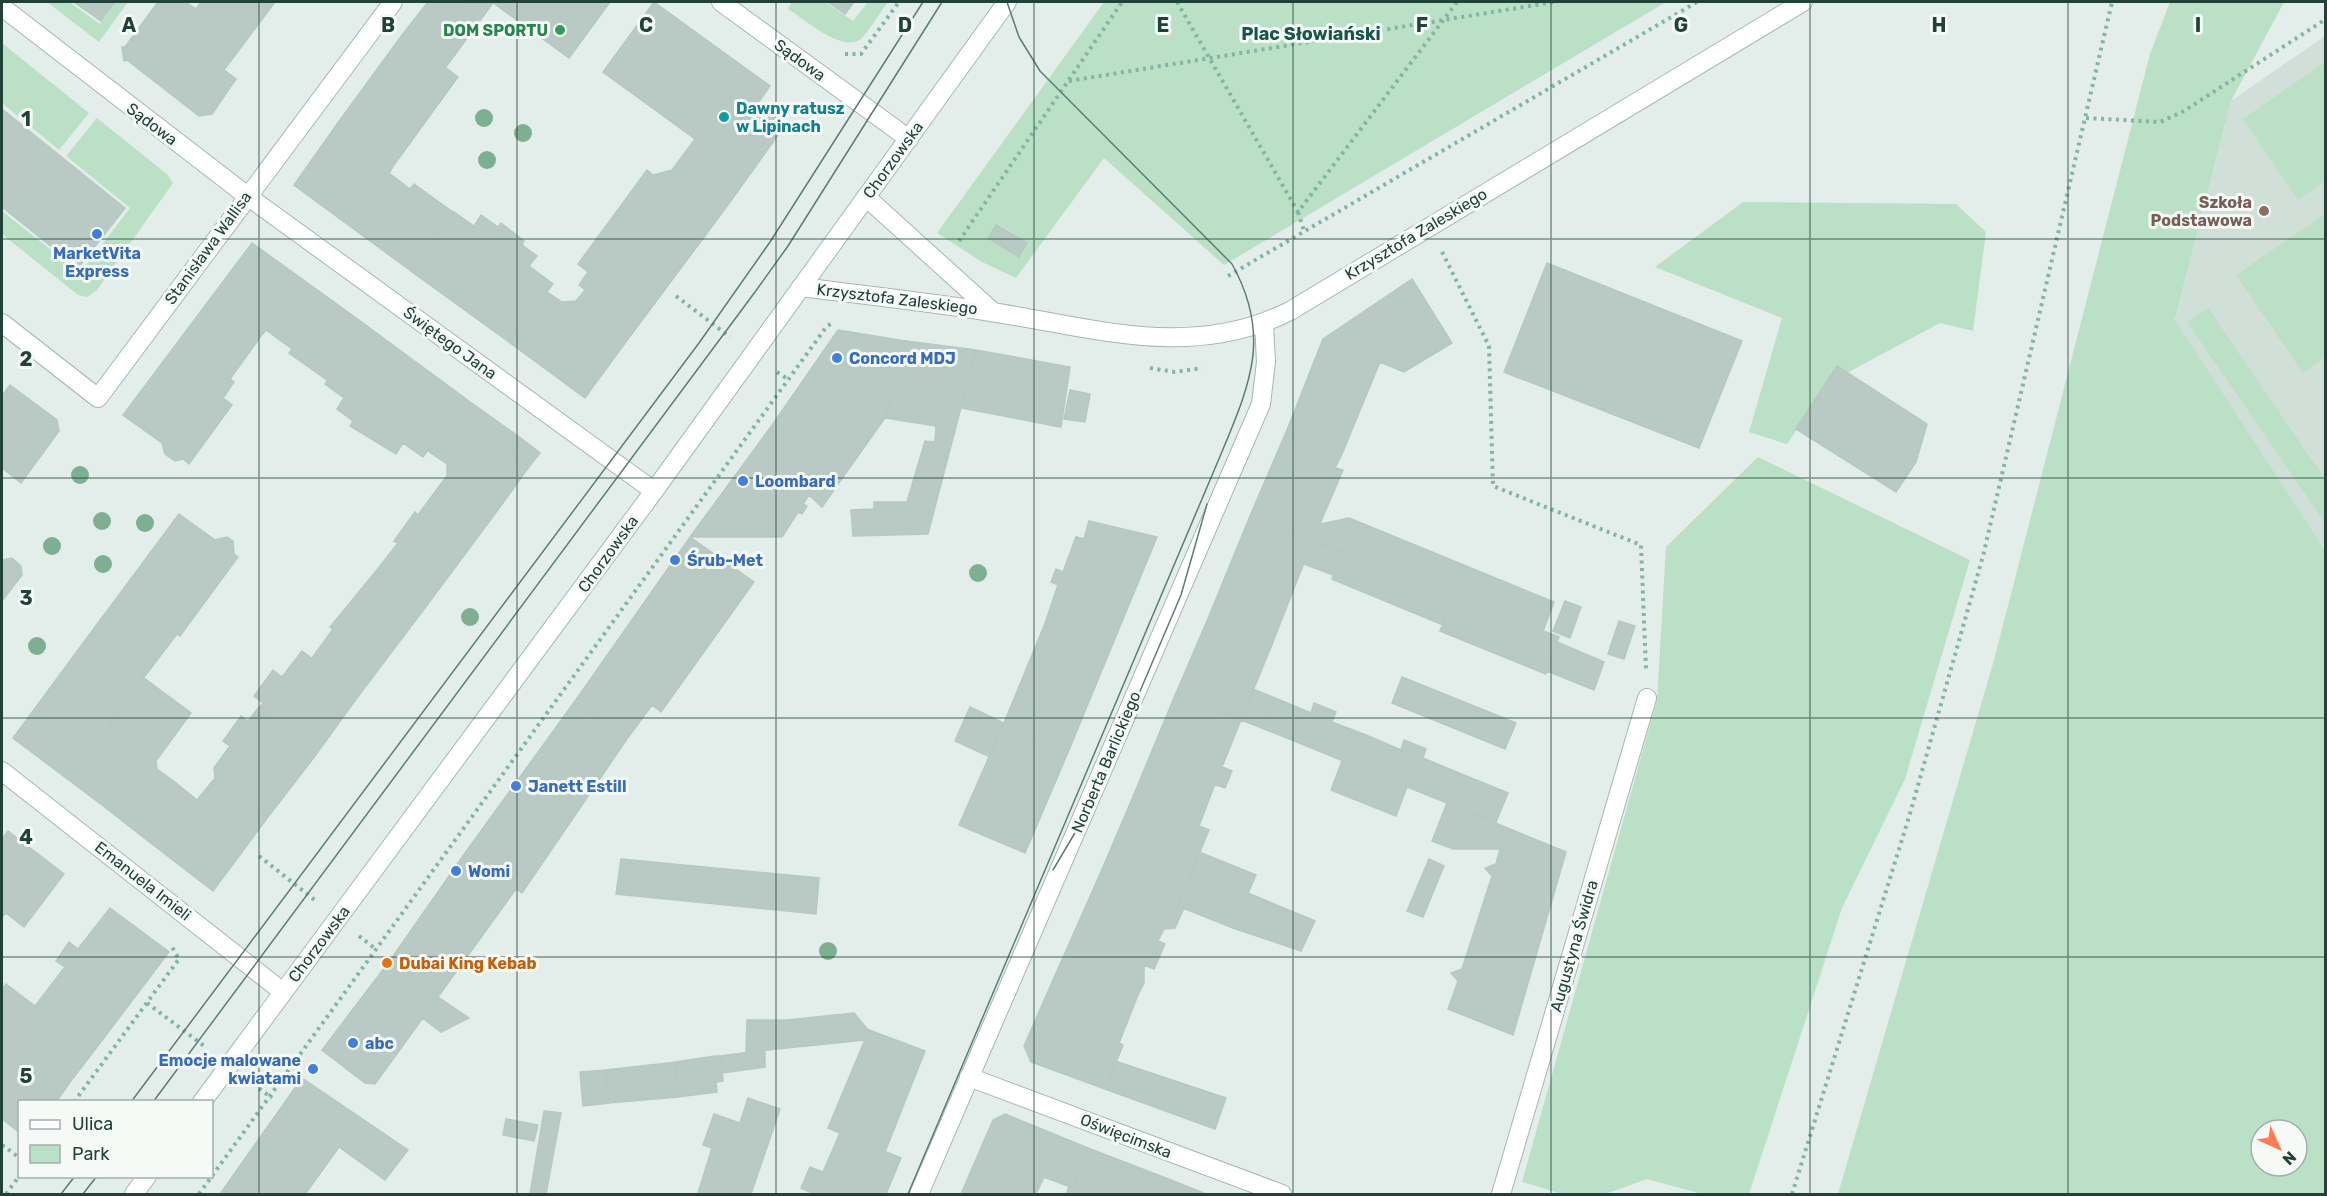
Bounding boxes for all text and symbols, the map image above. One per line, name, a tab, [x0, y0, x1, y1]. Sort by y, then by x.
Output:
text: A	[122, 13, 137, 37]
text: B	[381, 13, 395, 37]
text: C	[639, 13, 653, 37]
text: D	[898, 13, 912, 37]
text: E	[1157, 13, 1169, 37]
text: F	[1416, 13, 1428, 37]
text: G	[1674, 13, 1688, 37]
text: H	[1932, 13, 1946, 37]
text: I	[2195, 13, 2201, 37]
place label: DOM SPORTU	[443, 21, 548, 40]
marker: DOM SPORTU	[553, 23, 567, 37]
district label: Plac Słowiański	[1241, 23, 1381, 45]
street label: Sądowa	[771, 35, 829, 85]
street label: Sądowa	[123, 99, 181, 149]
place label: Dawny ratusz w Lipinach	[736, 99, 845, 136]
text: 1	[21, 107, 31, 131]
marker: Dawny ratusz w Lipinach	[717, 110, 731, 124]
street label: Chorzowska	[859, 118, 927, 202]
street label: Krzysztofa Zaleskiego	[1342, 184, 1490, 284]
street label: Stanisława Wallisa	[161, 188, 255, 308]
place label: Szkoła Podstawowa	[2151, 193, 2252, 230]
marker: Szkoła Podstawowa	[2257, 204, 2271, 218]
marker: MarketVita Express	[90, 227, 104, 241]
place label: MarketVita Express	[53, 244, 141, 281]
street label: Krzysztofa Zaleskiego	[815, 280, 979, 318]
street label: Świętego Jana	[399, 302, 501, 384]
text: 2	[20, 347, 33, 371]
place label: Concord MDJ	[849, 349, 956, 368]
marker: Concord MDJ	[830, 351, 844, 365]
place label: Loombard	[755, 472, 836, 491]
marker: Loombard	[736, 474, 750, 488]
street label: Chorzowska	[574, 512, 642, 596]
place label: Śrub-Met	[687, 550, 764, 570]
marker: Śrub-Met	[668, 553, 682, 567]
text: 3	[19, 586, 33, 610]
street label: Norberta Barlickiego	[1068, 688, 1144, 836]
place label: Janett Estill	[528, 777, 627, 796]
marker: Janett Estill	[509, 779, 523, 793]
text: 4	[19, 825, 33, 849]
street label: Emanuela Imieli	[91, 838, 195, 924]
place label: Womi	[468, 862, 510, 881]
marker: Womi	[449, 864, 463, 878]
street label: Augustyna Świdra	[1545, 878, 1602, 1014]
street label: Chorzowska	[284, 902, 354, 986]
place label: Dubai King Kebab	[399, 954, 537, 973]
marker: Dubai King Kebab	[380, 956, 394, 970]
place label: abc	[365, 1034, 394, 1053]
marker: abc	[346, 1036, 360, 1050]
place label: Emocje malowane kwiatami	[159, 1051, 301, 1088]
marker: Emocje malowane kwiatami	[306, 1062, 320, 1076]
text: 5	[20, 1064, 33, 1088]
legend	[18, 1100, 213, 1178]
street label: Oświęcimska	[1077, 1110, 1174, 1163]
text: Ulica	[72, 1113, 113, 1135]
north arrow	[2249, 1118, 2309, 1178]
text: Park	[72, 1143, 110, 1165]
text: N	[2278, 1147, 2300, 1169]

